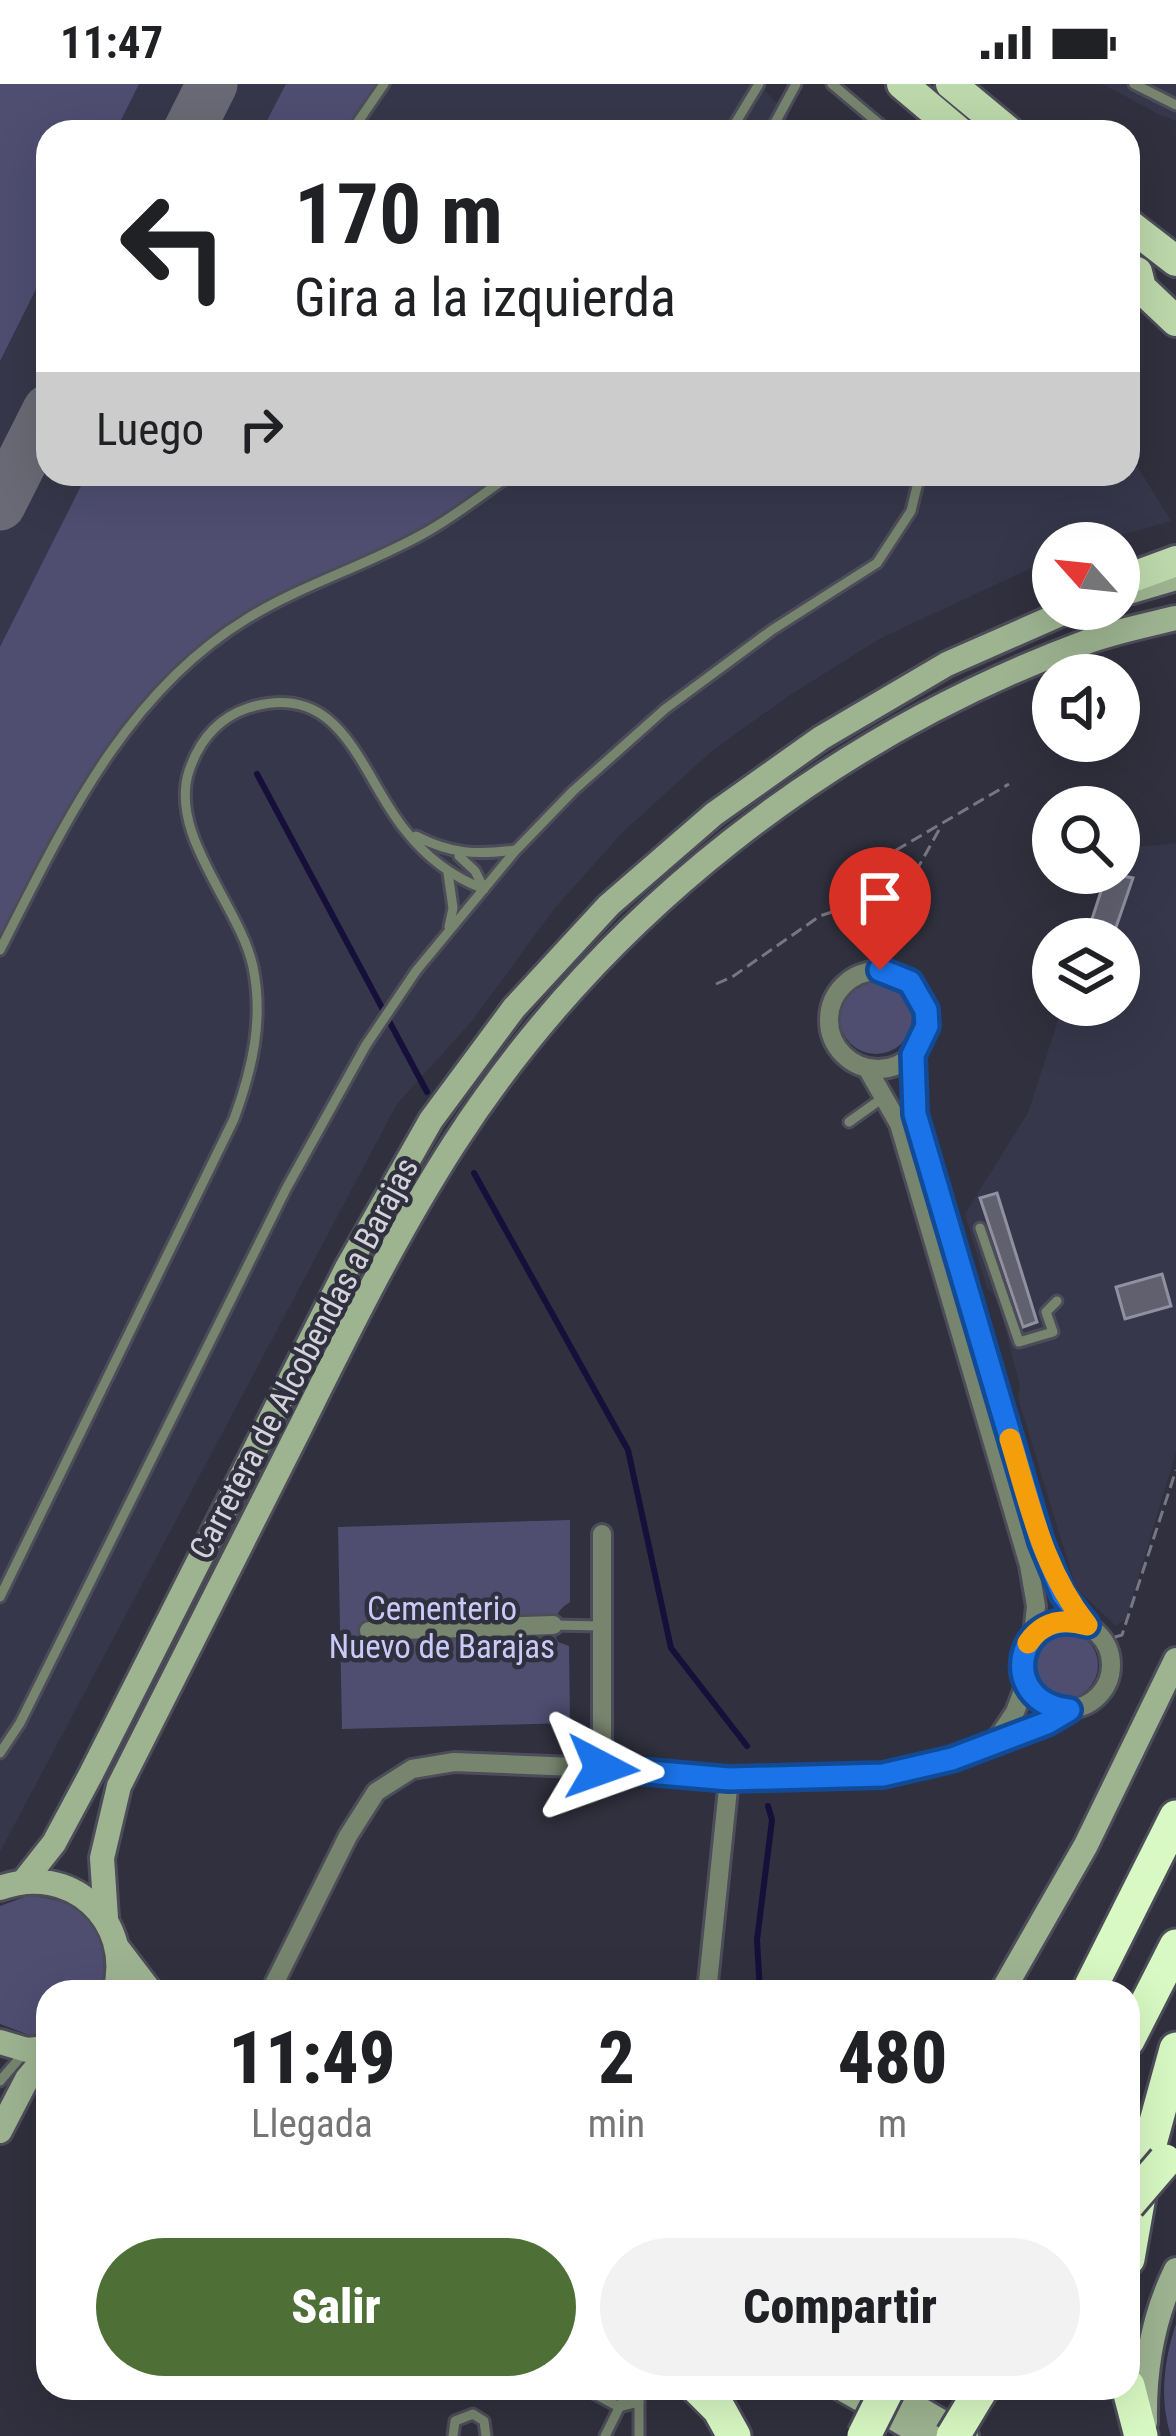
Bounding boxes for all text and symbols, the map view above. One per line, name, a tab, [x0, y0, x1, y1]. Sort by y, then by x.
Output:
text: 11:47	[60, 16, 163, 69]
text: 170 m	[294, 165, 503, 264]
icon: left	[96, 168, 252, 324]
text: Gira a la izquierda	[294, 266, 676, 329]
icon: right	[228, 396, 294, 462]
text: Luego	[96, 403, 204, 456]
north arrow	[1032, 522, 1140, 630]
map controls	[1032, 522, 1140, 1026]
button: sound	[1032, 654, 1140, 762]
button: search	[1032, 786, 1140, 894]
pin	[829, 847, 931, 970]
icon: arrive	[847, 865, 913, 931]
button: layers	[1032, 918, 1140, 1026]
street label: Carretera de Alcobendas a Barajas	[181, 1151, 426, 1566]
park label: Cementerio Nuevo de Barajas	[329, 1589, 555, 1666]
position arrow	[539, 1705, 665, 1831]
text: 11:49	[229, 2016, 395, 2101]
text: 2	[598, 2016, 635, 2101]
text: 480	[838, 2016, 947, 2101]
text: Llegada	[251, 2101, 373, 2147]
text: min	[588, 2101, 645, 2147]
text: m	[878, 2101, 907, 2147]
button: Salir	[96, 2238, 576, 2376]
button: Compartir	[600, 2238, 1080, 2376]

